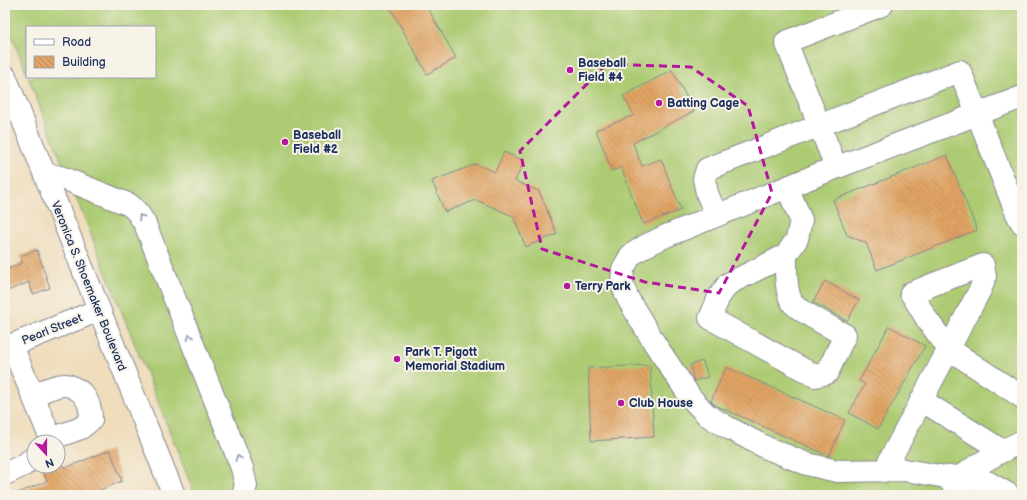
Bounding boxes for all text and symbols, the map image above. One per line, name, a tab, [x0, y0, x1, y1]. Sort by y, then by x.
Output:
legend	[26, 26, 156, 78]
text: Road	[62, 35, 91, 50]
text: Building	[62, 55, 106, 70]
place label: Baseball Field #4	[578, 56, 626, 85]
marker: Baseball Field #4	[565, 65, 575, 75]
place label: Batting Cage	[667, 96, 739, 111]
marker: Batting Cage	[654, 98, 664, 108]
place label: Baseball Field #2	[293, 128, 341, 157]
marker: Baseball Field #2	[280, 137, 290, 147]
street label: Veronica S. Shoemaker Boulevard	[47, 199, 130, 374]
one-way arrow	[138, 214, 146, 221]
place label: Terry Park	[575, 279, 631, 294]
marker: Terry Park	[562, 281, 572, 291]
street label: Pearl Street	[20, 310, 85, 348]
one-way arrow	[187, 334, 195, 342]
place label: Park T. Pigott Memorial Stadium	[405, 345, 505, 374]
marker: Park T. Pigott Memorial Stadium	[392, 354, 402, 364]
place label: Club House	[629, 396, 693, 411]
marker: Club House	[616, 398, 626, 408]
north arrow	[26, 434, 66, 474]
one-way arrow	[235, 454, 243, 462]
text: N	[43, 455, 56, 470]

